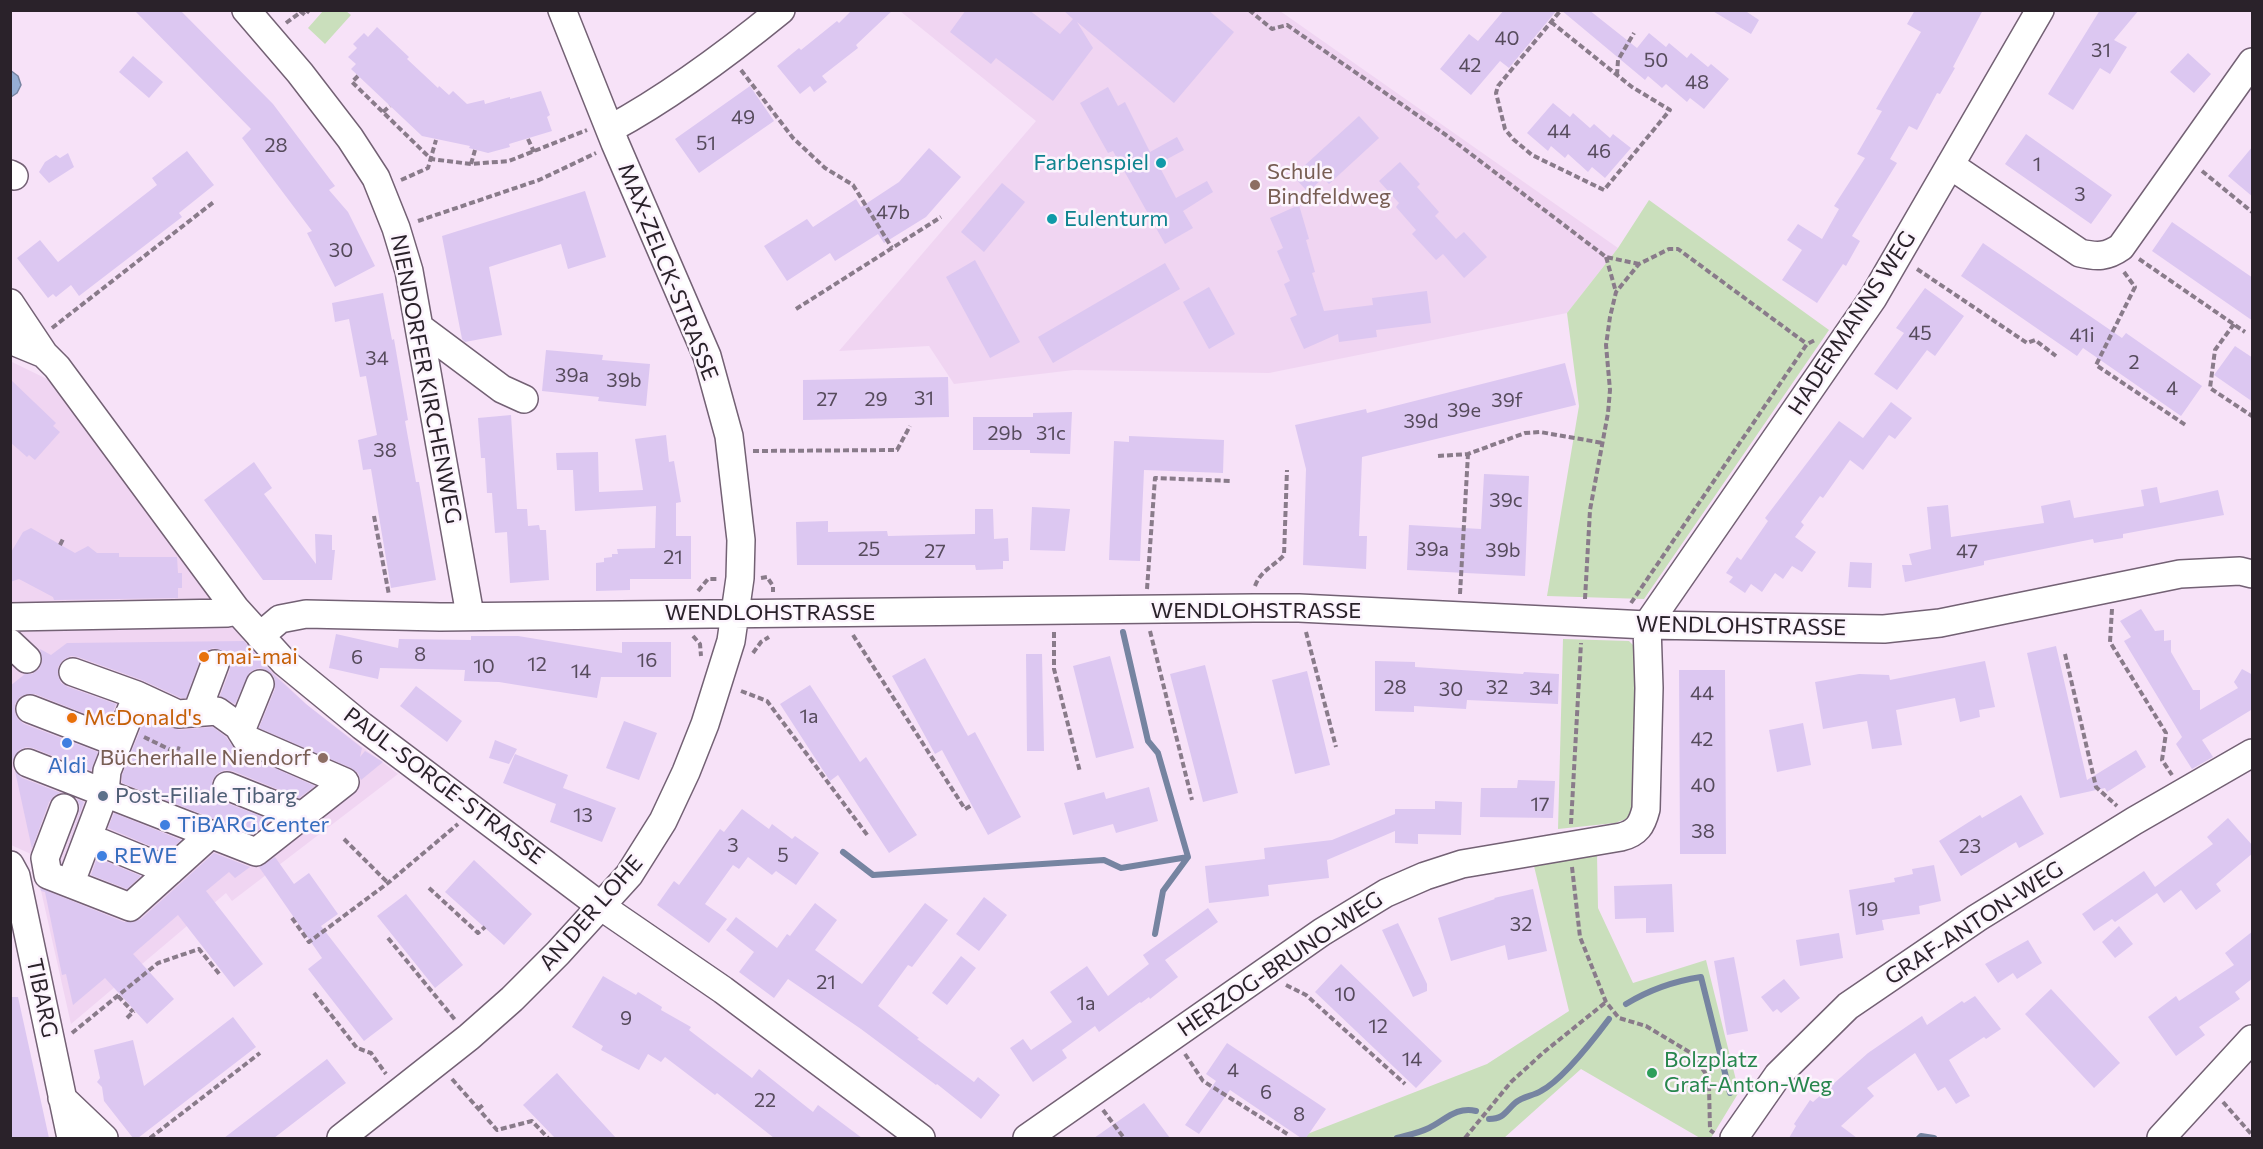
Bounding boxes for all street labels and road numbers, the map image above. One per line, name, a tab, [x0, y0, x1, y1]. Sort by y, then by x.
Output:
street label: MAX-ZELCK-STRASSE	[612, 160, 724, 384]
street label: HADERMANNS WEG	[1783, 226, 1921, 420]
street label: NIENDORFER KIRCHENWEG	[385, 232, 467, 526]
street label: WENDLOHSTRASSE	[1151, 598, 1361, 624]
street label: WENDLOHSTRASSE	[665, 600, 875, 626]
street label: WENDLOHSTRASSE	[1636, 611, 1846, 641]
street label: PAUL-SORGE-STRASSE	[338, 702, 550, 870]
street label: AN DER LOHE	[534, 850, 648, 976]
street label: GRAF-ANTON-WEG	[1880, 856, 2068, 990]
street label: HERZOG-BRUNO-WEG	[1173, 886, 1387, 1042]
street label: TIBARG	[21, 956, 63, 1040]

